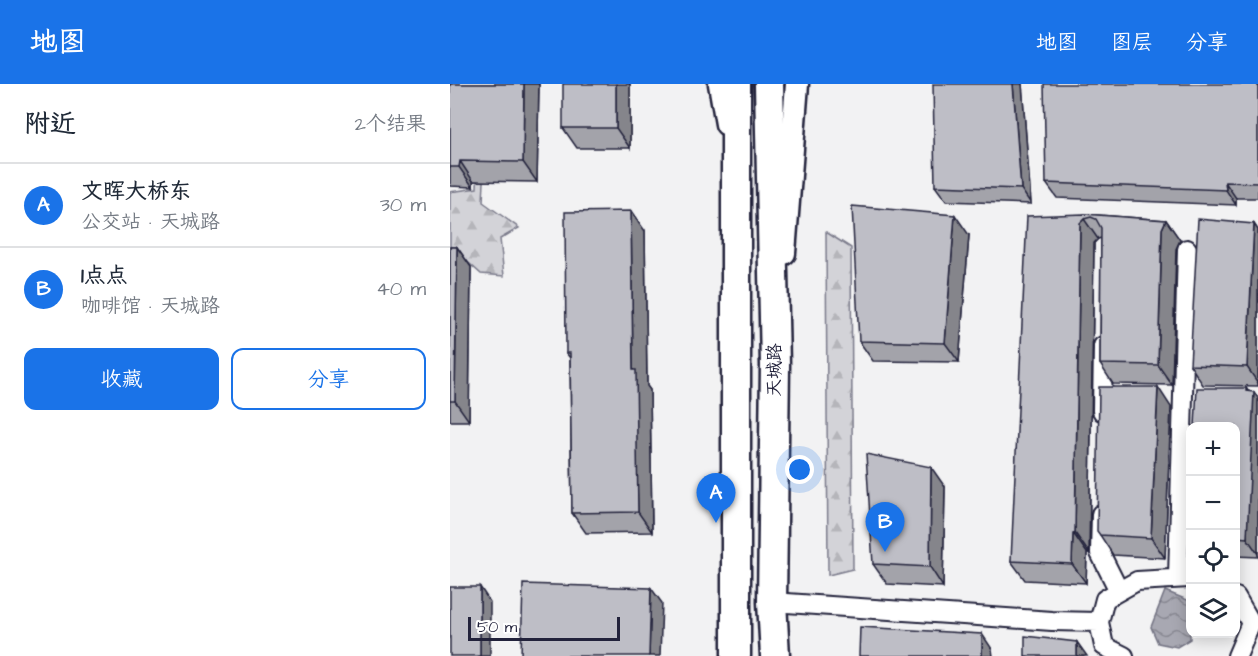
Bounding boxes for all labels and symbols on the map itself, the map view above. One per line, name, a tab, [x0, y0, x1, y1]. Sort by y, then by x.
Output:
street label: 天城路	[762, 343, 787, 397]
your location	[785, 455, 814, 484]
pin: A	[696, 474, 736, 523]
pin: B	[866, 502, 904, 552]
scale bar	[468, 614, 620, 642]

